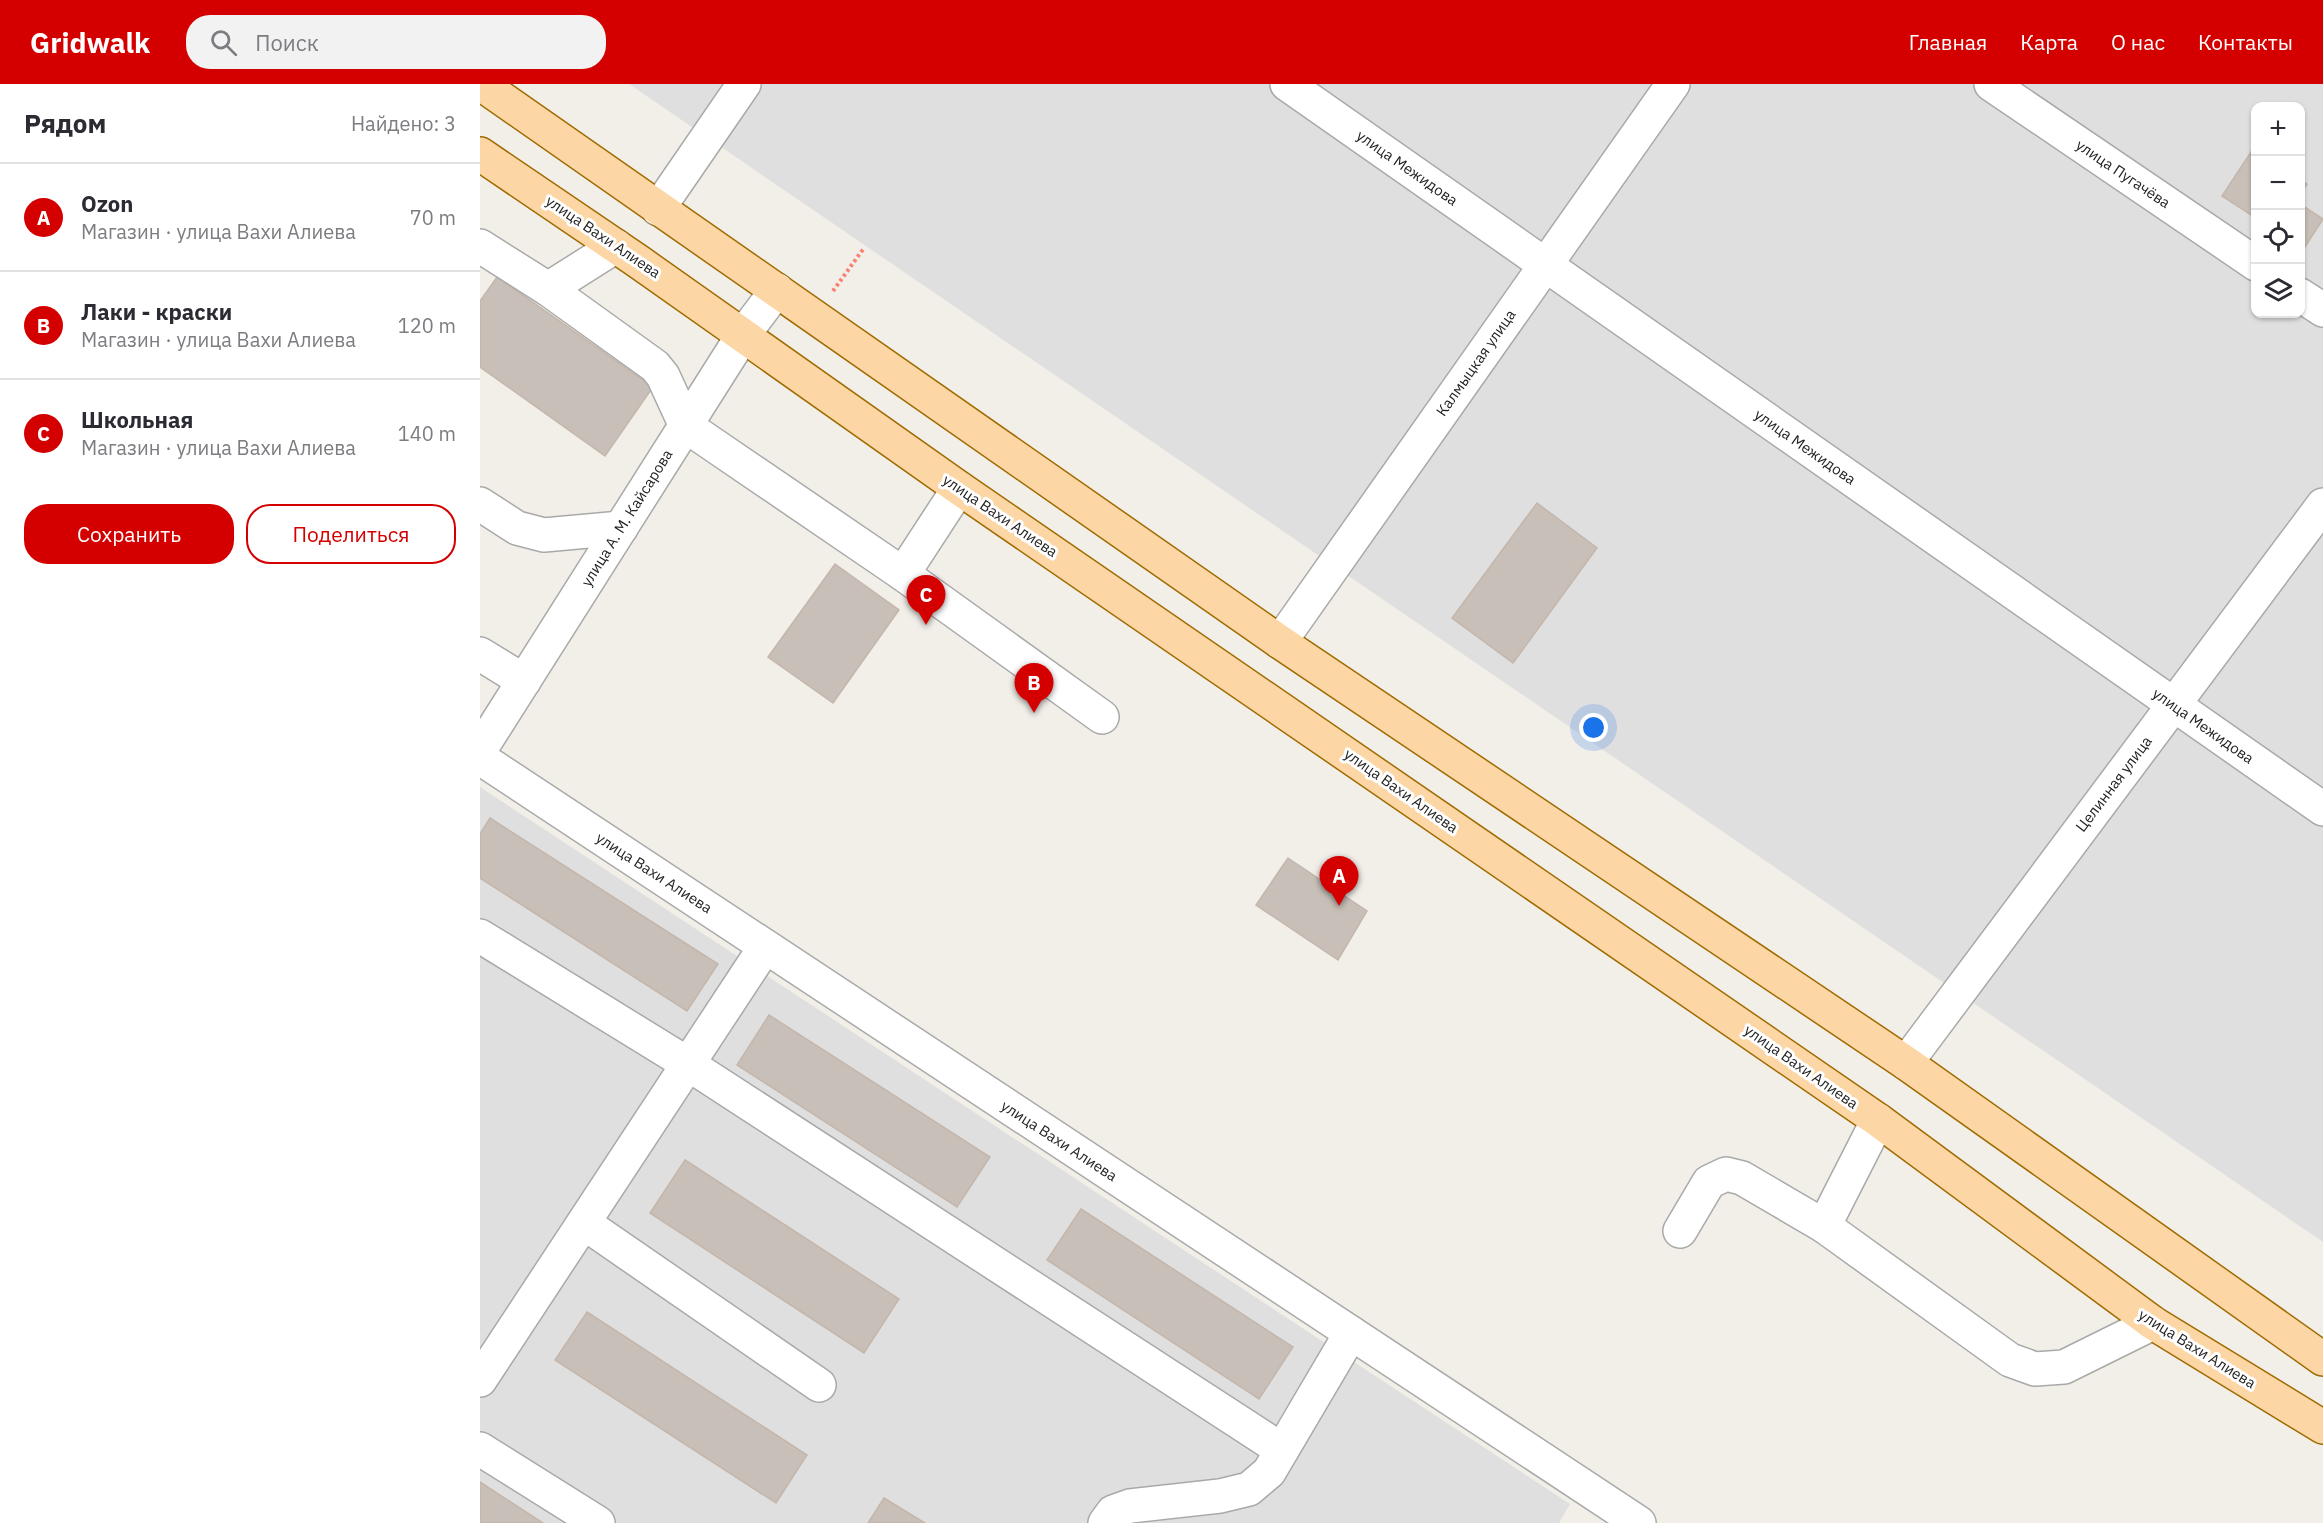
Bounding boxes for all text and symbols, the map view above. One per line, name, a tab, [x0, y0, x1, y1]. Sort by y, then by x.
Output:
search box	[186, 15, 606, 69]
text: Gridwalk	[30, 24, 150, 61]
icon: search	[207, 26, 240, 59]
text: Поиск	[255, 28, 319, 57]
text: Главная	[1909, 28, 1987, 56]
text: Карта	[2020, 28, 2078, 56]
text: О нас	[2111, 28, 2165, 56]
text: Контакты	[2198, 28, 2293, 56]
map controls	[2251, 102, 2305, 318]
button: +	[2251, 102, 2305, 156]
text: Рядом	[24, 106, 106, 140]
text: Найдено: 3	[351, 110, 456, 137]
street label: улица Межидова	[1353, 126, 1462, 210]
street label: улица Пугачёва	[2072, 135, 2174, 212]
button: −	[2251, 156, 2305, 210]
text: Ozon	[81, 189, 133, 218]
street label: улица Вахи Алиева	[542, 191, 664, 282]
text: A	[37, 204, 50, 231]
text: 70 m	[410, 204, 456, 231]
button: locate	[2251, 210, 2305, 264]
text: Магазин · улица Вахи Алиева	[81, 218, 356, 245]
button: layers	[2251, 264, 2305, 318]
text: Лаки - краски	[81, 297, 232, 326]
street label: Калмыцкая улица	[1432, 306, 1520, 420]
text: B	[37, 312, 50, 339]
text: 120 m	[398, 312, 456, 339]
text: Магазин · улица Вахи Алиева	[81, 326, 356, 353]
text: Школьная	[81, 405, 193, 434]
street label: улица Межидова	[1751, 405, 1860, 489]
text: C	[37, 420, 50, 447]
text: 140 m	[398, 420, 456, 447]
text: Магазин · улица Вахи Алиева	[81, 434, 356, 461]
street label: улица А. М. Кайсарова	[577, 446, 676, 590]
street label: улица Вахи Алиева	[939, 470, 1061, 561]
button: Сохранить	[24, 504, 234, 564]
button: Поделиться	[246, 504, 456, 564]
pin: C	[906, 576, 946, 625]
pin: B	[1014, 664, 1054, 713]
street label: улица Межидова	[2149, 684, 2258, 768]
your location	[1579, 713, 1608, 742]
street label: Целинная улица	[2071, 732, 2156, 835]
street label: улица Вахи Алиева	[1341, 744, 1462, 837]
street label: улица Вахи Алиева	[593, 828, 716, 917]
pin: A	[1320, 856, 1358, 906]
street label: улица Вахи Алиева	[1741, 1020, 1862, 1113]
street label: улица Вахи Алиева	[998, 1096, 1121, 1185]
street label: улица Вахи Алиева	[2135, 1305, 2259, 1392]

